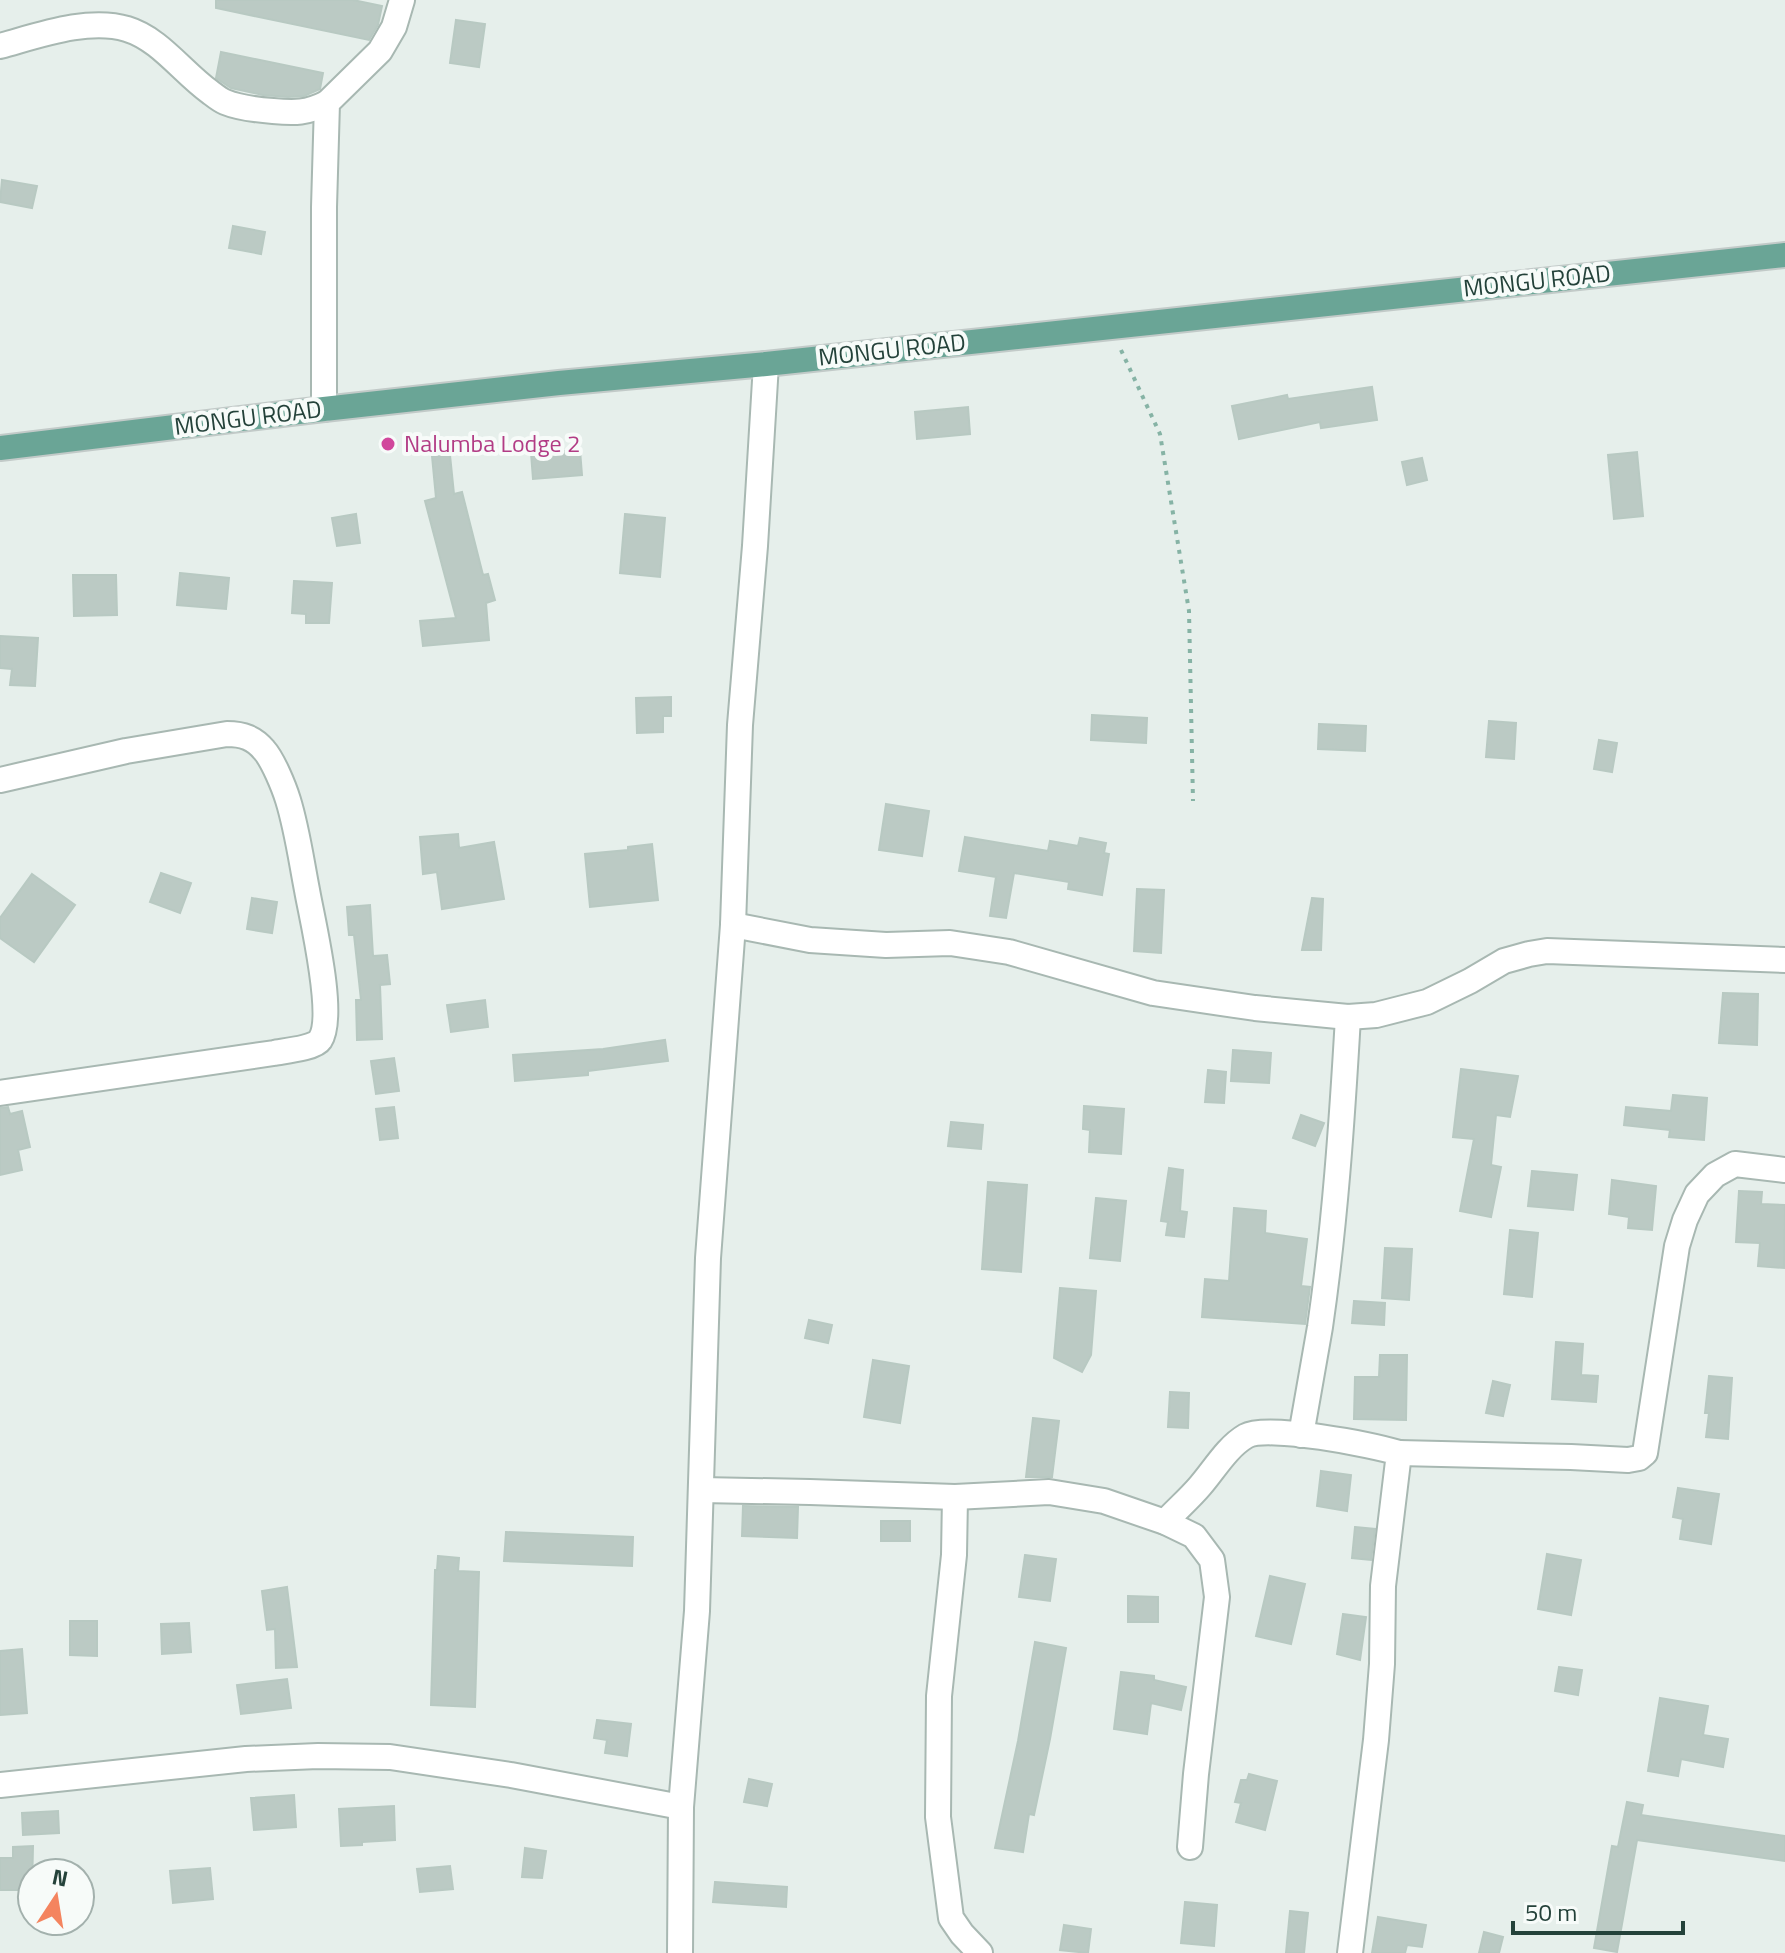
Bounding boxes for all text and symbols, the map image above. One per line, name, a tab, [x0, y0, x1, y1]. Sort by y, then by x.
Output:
street label: MONGU ROAD	[1461, 254, 1612, 306]
street label: MONGU ROAD	[816, 323, 967, 375]
street label: MONGU ROAD	[172, 390, 323, 444]
place label: Nalumba Lodge 2	[404, 425, 580, 461]
marker: Nalumba Lodge 2	[379, 435, 397, 453]
north arrow	[16, 1857, 96, 1937]
text: N	[49, 1859, 71, 1896]
scale bar	[1513, 1885, 1683, 1935]
text: 50 m	[1525, 1894, 1577, 1930]

